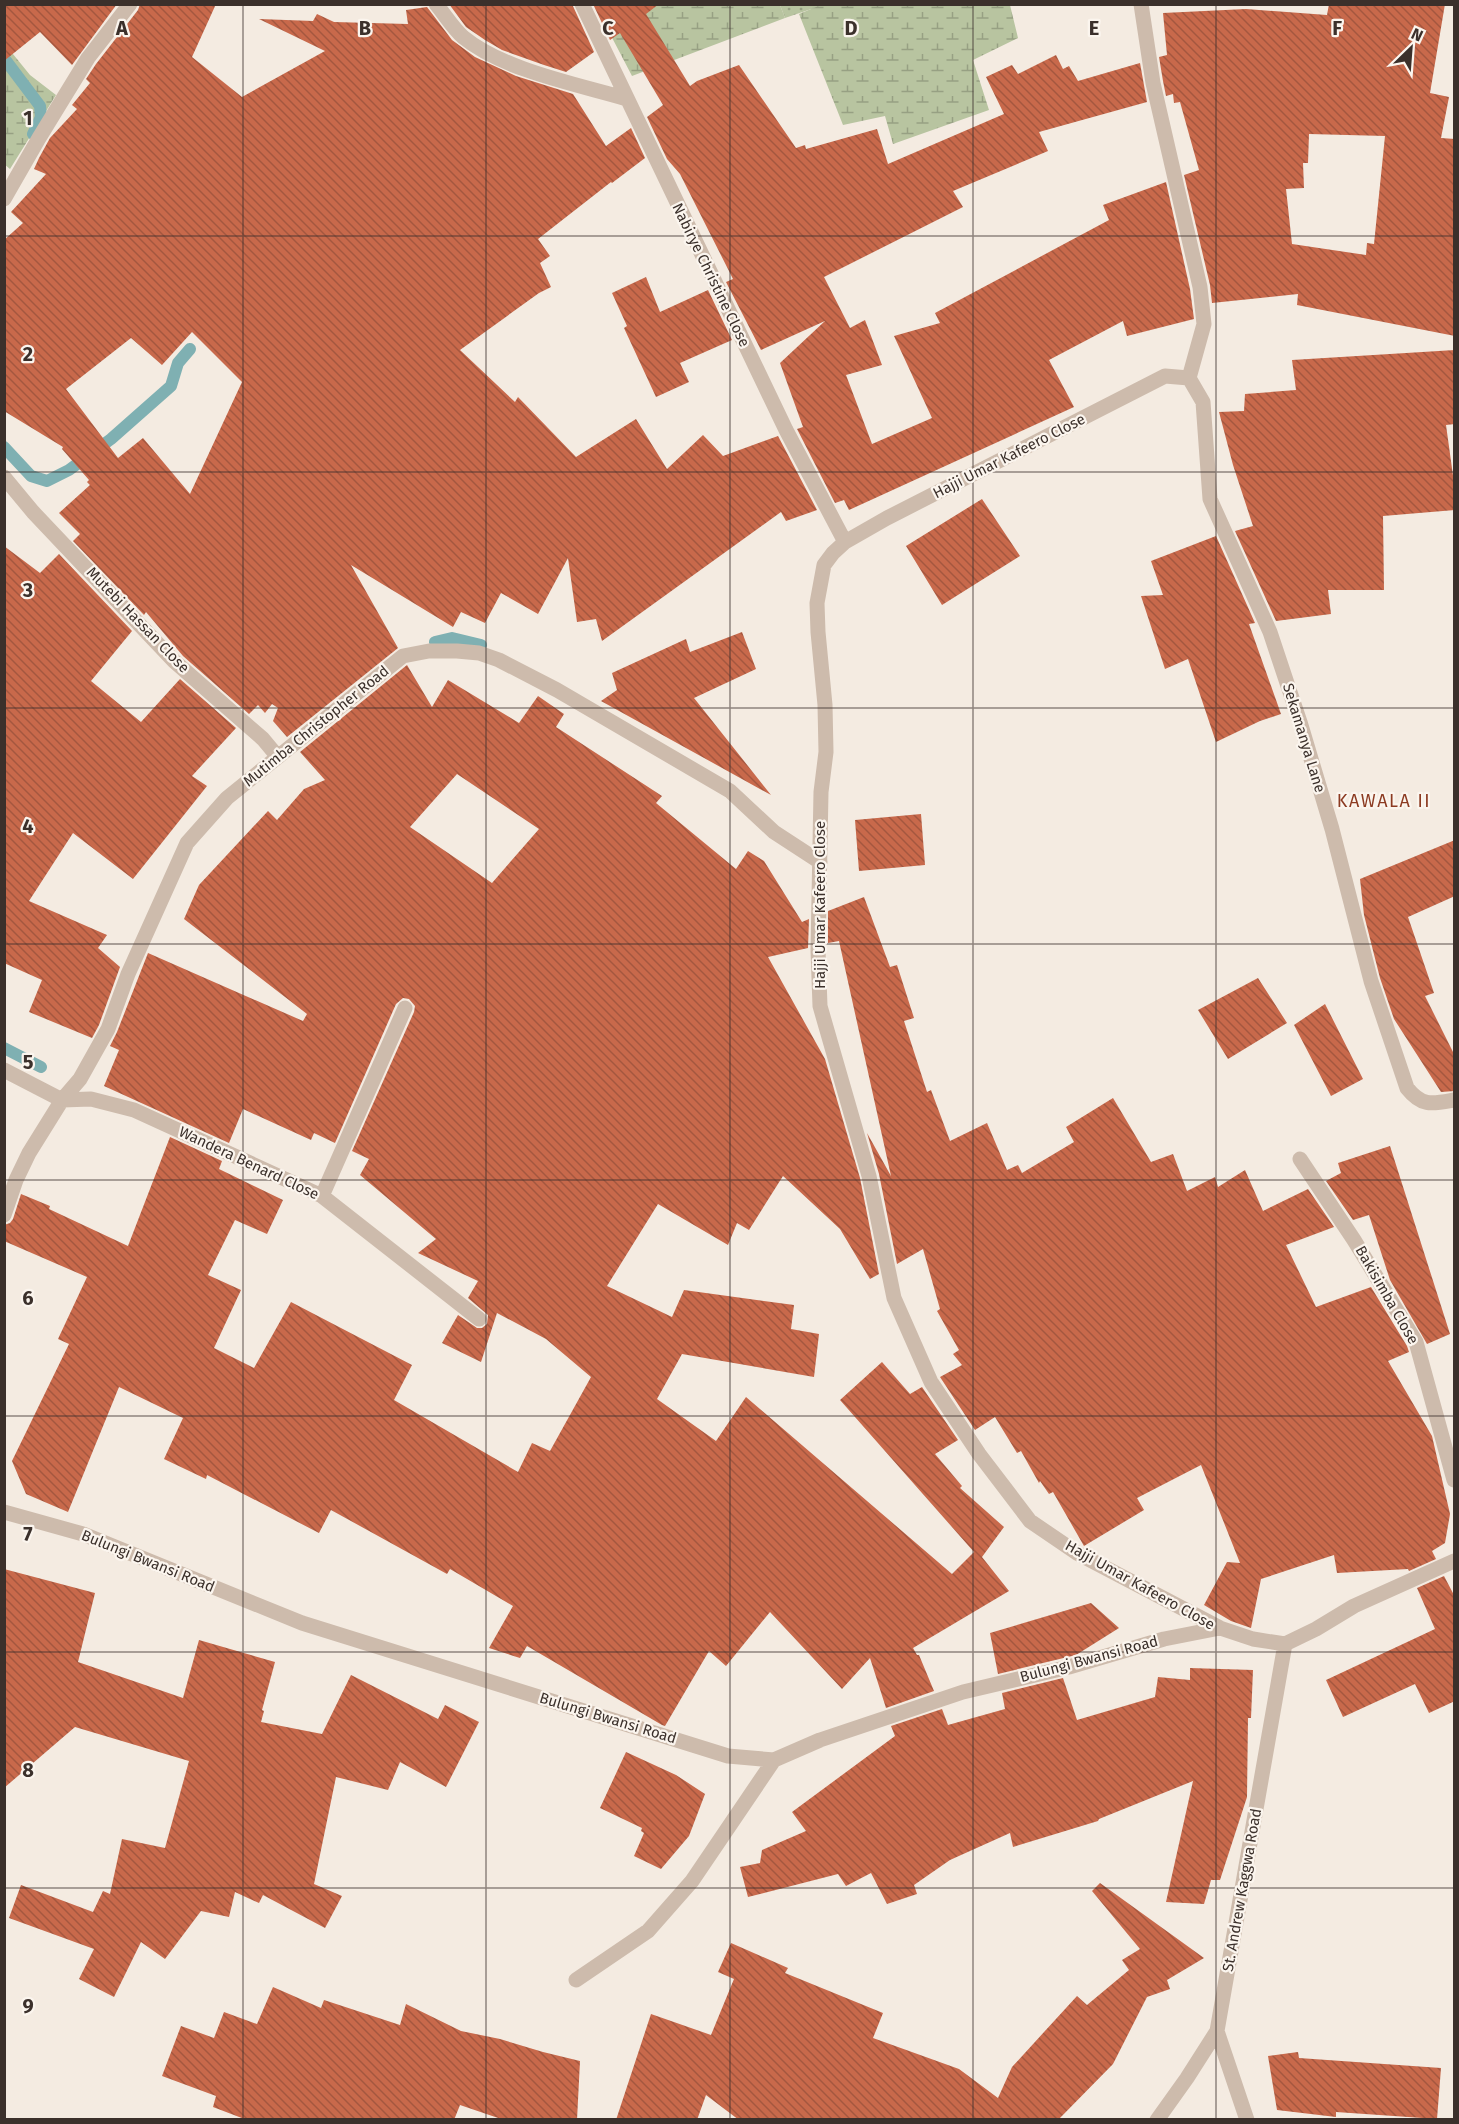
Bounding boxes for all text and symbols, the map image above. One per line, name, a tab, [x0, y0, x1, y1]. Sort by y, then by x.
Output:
text: A	[115, 16, 129, 40]
text: B	[359, 16, 371, 40]
text: C	[602, 16, 614, 40]
text: D	[844, 16, 858, 40]
text: E	[1089, 16, 1099, 40]
text: F	[1332, 16, 1342, 40]
north arrow	[1381, 18, 1441, 78]
text: N	[1408, 24, 1426, 46]
text: 1	[23, 106, 33, 130]
street label: Nabirye Christine Close	[668, 200, 754, 350]
text: 2	[23, 342, 33, 366]
street label: Hajji Umar Kafeero Close	[930, 410, 1088, 502]
street label: Mutebi Hassan Close	[83, 563, 193, 677]
text: 3	[22, 578, 33, 602]
street label: Mutimba Christopher Road	[240, 662, 392, 790]
street label: Sekamanya Lane	[1279, 681, 1329, 795]
district label: KAWALA II	[1337, 790, 1431, 812]
text: 4	[22, 814, 34, 838]
street label: Hajji Umar Kafeero Close	[811, 821, 829, 989]
text: 5	[23, 1050, 34, 1074]
street label: Wandera Benard Close	[176, 1123, 322, 1203]
street label: Bakisimba Close	[1352, 1243, 1422, 1347]
text: 6	[22, 1286, 34, 1310]
text: 7	[23, 1522, 33, 1546]
street label: Bulungi Bwansi Road	[79, 1526, 217, 1596]
street label: Hajji Umar Kafeero Close	[1062, 1536, 1218, 1634]
street label: Bulungi Bwansi Road	[1018, 1632, 1160, 1686]
street label: Bulungi Bwansi Road	[537, 1689, 679, 1747]
text: 8	[22, 1758, 34, 1782]
street label: St. Andrew Kaggwa Road	[1219, 1807, 1265, 1973]
text: 9	[22, 1994, 34, 2018]

